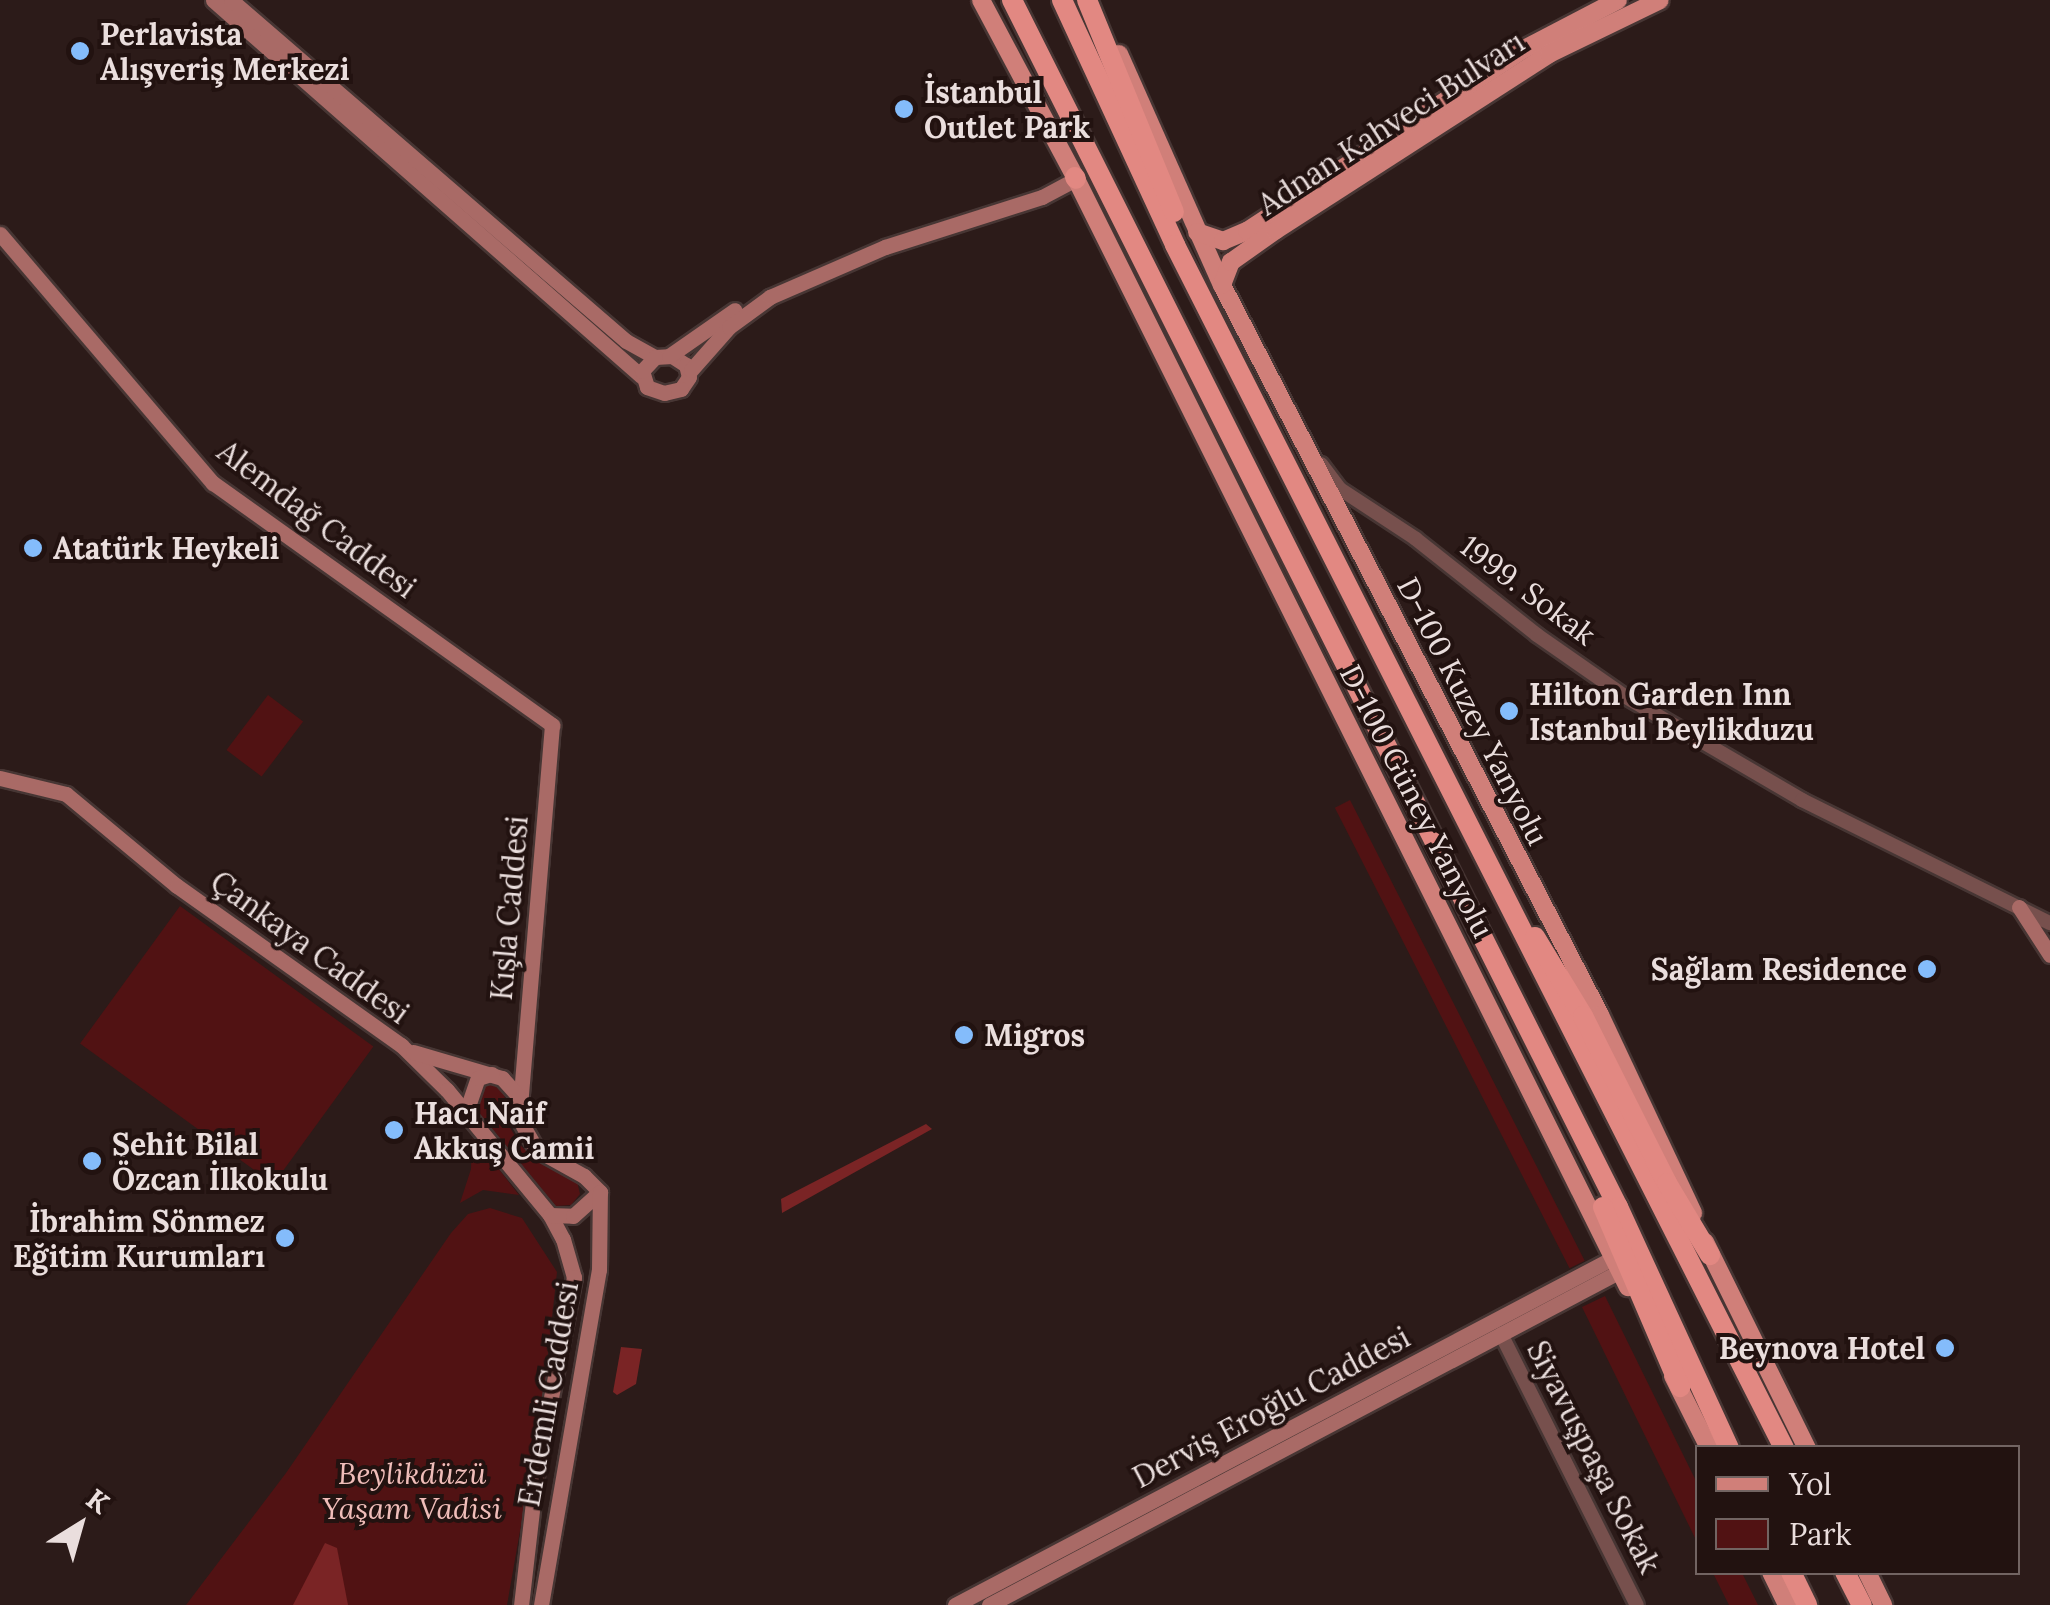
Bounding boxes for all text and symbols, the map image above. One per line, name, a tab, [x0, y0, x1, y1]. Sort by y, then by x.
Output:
place label: Perlavista Alışveriş Merkezi	[100, 16, 350, 86]
street label: Adnan Kahveci Bulvarı	[1251, 24, 1531, 222]
marker: Perlavista Alışveriş Merkezi	[69, 40, 91, 62]
place label: İstanbul Outlet Park	[924, 74, 1090, 144]
marker: İstanbul Outlet Park	[893, 98, 915, 120]
street label: Alemdağ Caddesi	[211, 433, 423, 605]
street label: 1999. Sokak	[1453, 527, 1603, 653]
place label: Atatürk Heykeli	[53, 530, 279, 566]
marker: Atatürk Heykeli	[22, 537, 44, 559]
street label: D-100 Kuzey Yanyolu	[1390, 571, 1556, 851]
street label: D-100 Güney Yanyolu	[1333, 659, 1501, 943]
place label: Hilton Garden Inn Istanbul Beylikduzu	[1529, 676, 1814, 746]
marker: Hilton Garden Inn Istanbul Beylikduzu	[1498, 700, 1520, 722]
street label: Kışla Caddesi	[483, 814, 535, 1002]
street label: Çankaya Caddesi	[204, 863, 416, 1031]
place label: Sağlam Residence	[1651, 951, 1907, 987]
marker: Sağlam Residence	[1916, 958, 1938, 980]
place label: Migros	[984, 1017, 1085, 1053]
marker: Migros	[953, 1024, 975, 1046]
place label: Hacı Naif Akkuş Camii	[414, 1095, 594, 1166]
marker: Hacı Naif Akkuş Camii	[383, 1119, 405, 1141]
place label: Şehit Bilal Özcan İlkokulu	[112, 1126, 328, 1196]
marker: Şehit Bilal Özcan İlkokulu	[81, 1150, 103, 1172]
place label: İbrahim Sönmez Eğitim Kurumları	[13, 1203, 265, 1274]
marker: İbrahim Sönmez Eğitim Kurumları	[274, 1227, 296, 1249]
street label: Erdemli Caddesi	[510, 1279, 586, 1509]
street label: Derviş Eroğlu Caddesi	[1126, 1319, 1416, 1495]
place label: Beynova Hotel	[1719, 1330, 1925, 1366]
street label: Siyavuşpaşa Sokak	[1520, 1335, 1668, 1579]
marker: Beynova Hotel	[1934, 1337, 1956, 1359]
legend	[1695, 1445, 2020, 1575]
park label: Beylikdüzü Yaşam Vadisi	[322, 1455, 502, 1526]
text: Yol	[1789, 1465, 1832, 1503]
north arrow	[30, 1475, 130, 1575]
text: K	[79, 1481, 117, 1521]
text: Park	[1789, 1515, 1851, 1553]

